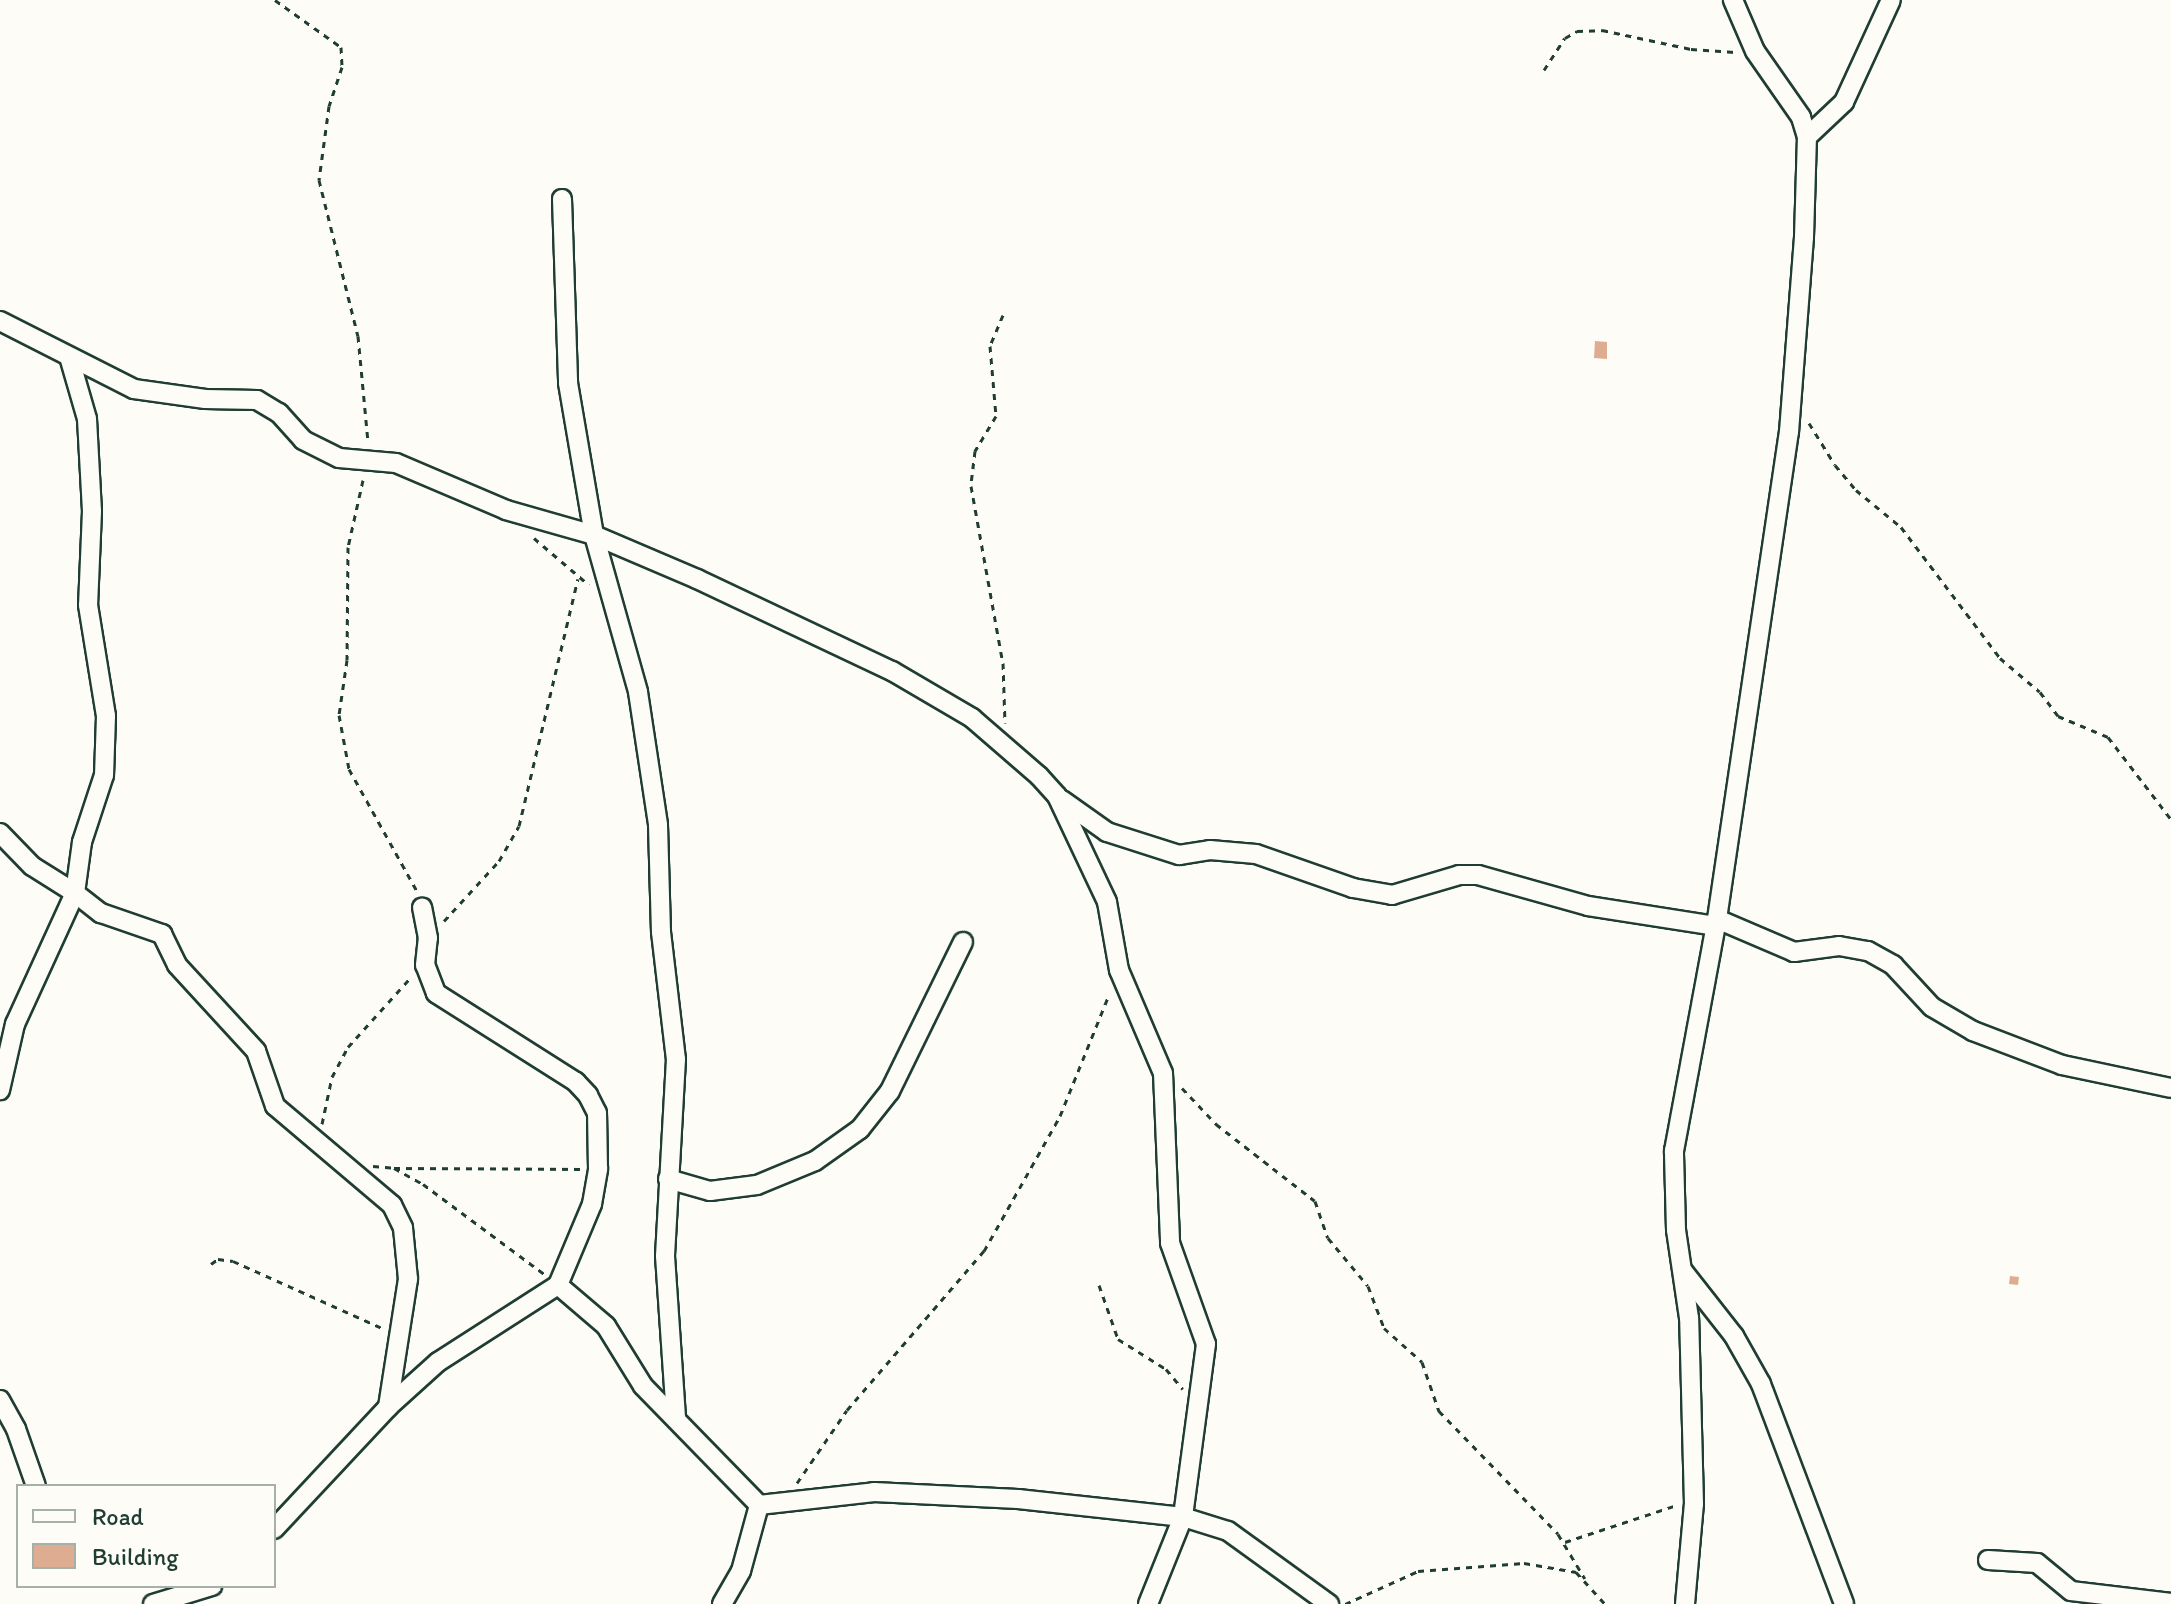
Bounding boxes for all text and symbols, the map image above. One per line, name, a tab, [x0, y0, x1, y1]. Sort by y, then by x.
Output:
legend	[16, 1484, 276, 1588]
text: Road	[92, 1502, 144, 1531]
text: Building	[92, 1542, 179, 1571]

